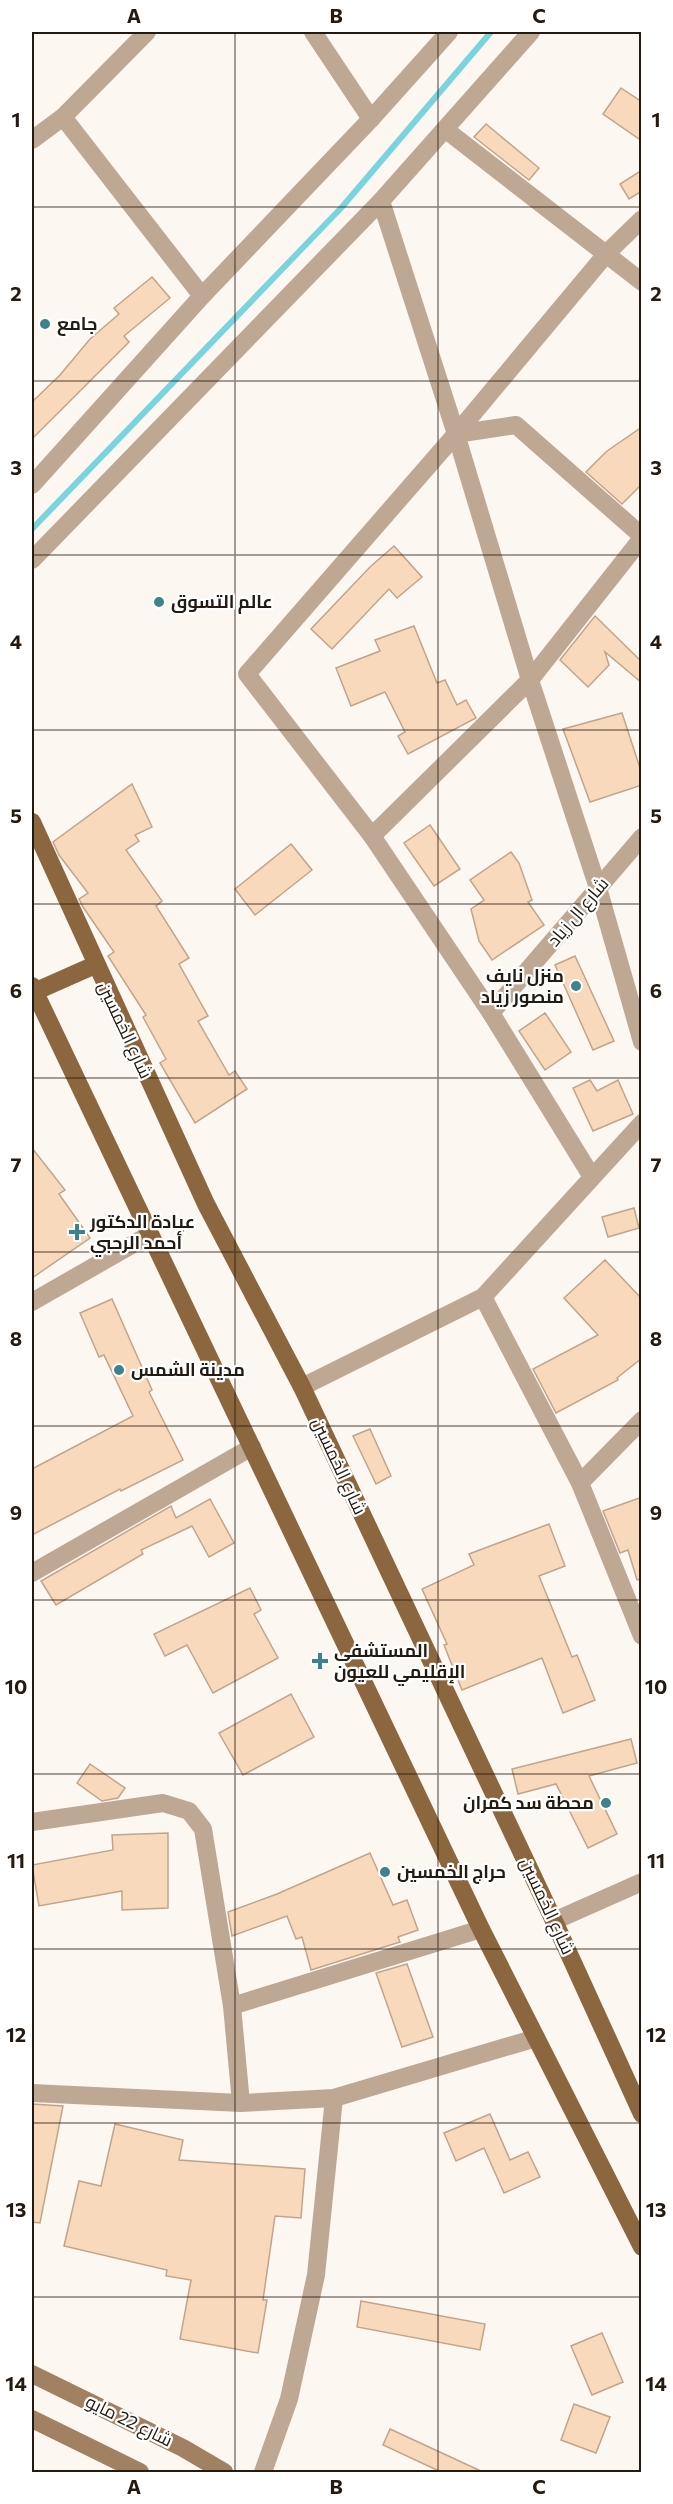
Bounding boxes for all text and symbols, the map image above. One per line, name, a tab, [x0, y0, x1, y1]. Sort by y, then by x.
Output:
text: A	[127, 3, 141, 27]
text: B	[329, 3, 343, 27]
text: C	[532, 3, 546, 27]
text: 1	[11, 107, 21, 131]
text: 1	[651, 107, 661, 131]
text: 2	[10, 281, 22, 305]
text: 2	[650, 281, 662, 305]
place label: جامع	[57, 312, 97, 336]
marker: جامع	[38, 317, 52, 331]
text: 3	[10, 455, 22, 479]
text: 3	[650, 455, 662, 479]
place label: عالم التسوق	[171, 590, 273, 614]
marker: عالم التسوق	[152, 595, 166, 609]
text: 4	[10, 629, 22, 653]
text: 4	[650, 629, 662, 653]
text: 5	[10, 803, 22, 827]
text: 5	[650, 803, 662, 827]
street label: شارع ال زياد	[542, 872, 614, 952]
place label: منزل نايف منصور زياد	[481, 964, 564, 1008]
text: 6	[10, 978, 22, 1002]
street label: شارع الخمسين	[92, 978, 158, 1082]
text: 6	[650, 978, 662, 1002]
marker: منزل نايف منصور زياد	[569, 979, 583, 993]
text: 7	[11, 1152, 22, 1176]
text: 7	[651, 1152, 662, 1176]
place label: عيادة الدكتور أحمد الرحبي	[89, 1210, 195, 1258]
marker: عيادة الدكتور أحمد الرحبي	[68, 1223, 86, 1241]
text: 8	[10, 1326, 22, 1350]
text: 8	[650, 1326, 662, 1350]
place label: مدينة الشمس	[131, 1358, 245, 1381]
marker: مدينة الشمس	[112, 1363, 126, 1377]
street label: شارع الخمسين	[306, 1414, 372, 1518]
text: 9	[10, 1500, 22, 1524]
text: 9	[650, 1500, 662, 1524]
place label: المستشفى الإقليمي للعيون	[334, 1639, 465, 1687]
marker: المستشفى الإقليمي للعيون	[311, 1652, 329, 1670]
text: 10	[5, 1674, 27, 1698]
text: 10	[645, 1674, 667, 1698]
place label: محطة سد كمران	[463, 1791, 594, 1814]
marker: محطة سد كمران	[599, 1796, 613, 1810]
text: 11	[7, 1848, 25, 1872]
text: 11	[647, 1848, 665, 1872]
street label: شارع الخمسين	[514, 1854, 580, 1958]
place label: حراج الخمسين	[397, 1860, 506, 1884]
marker: حراج الخمسين	[378, 1865, 392, 1879]
text: 12	[6, 2022, 26, 2046]
text: 12	[646, 2022, 666, 2046]
text: 13	[6, 2197, 26, 2221]
text: 13	[646, 2197, 666, 2221]
text: 14	[5, 2371, 27, 2395]
text: 14	[645, 2371, 667, 2395]
street label: شارع 22 مايو	[82, 2390, 176, 2452]
text: A	[127, 2474, 141, 2498]
text: B	[329, 2474, 343, 2498]
text: C	[532, 2474, 546, 2498]

